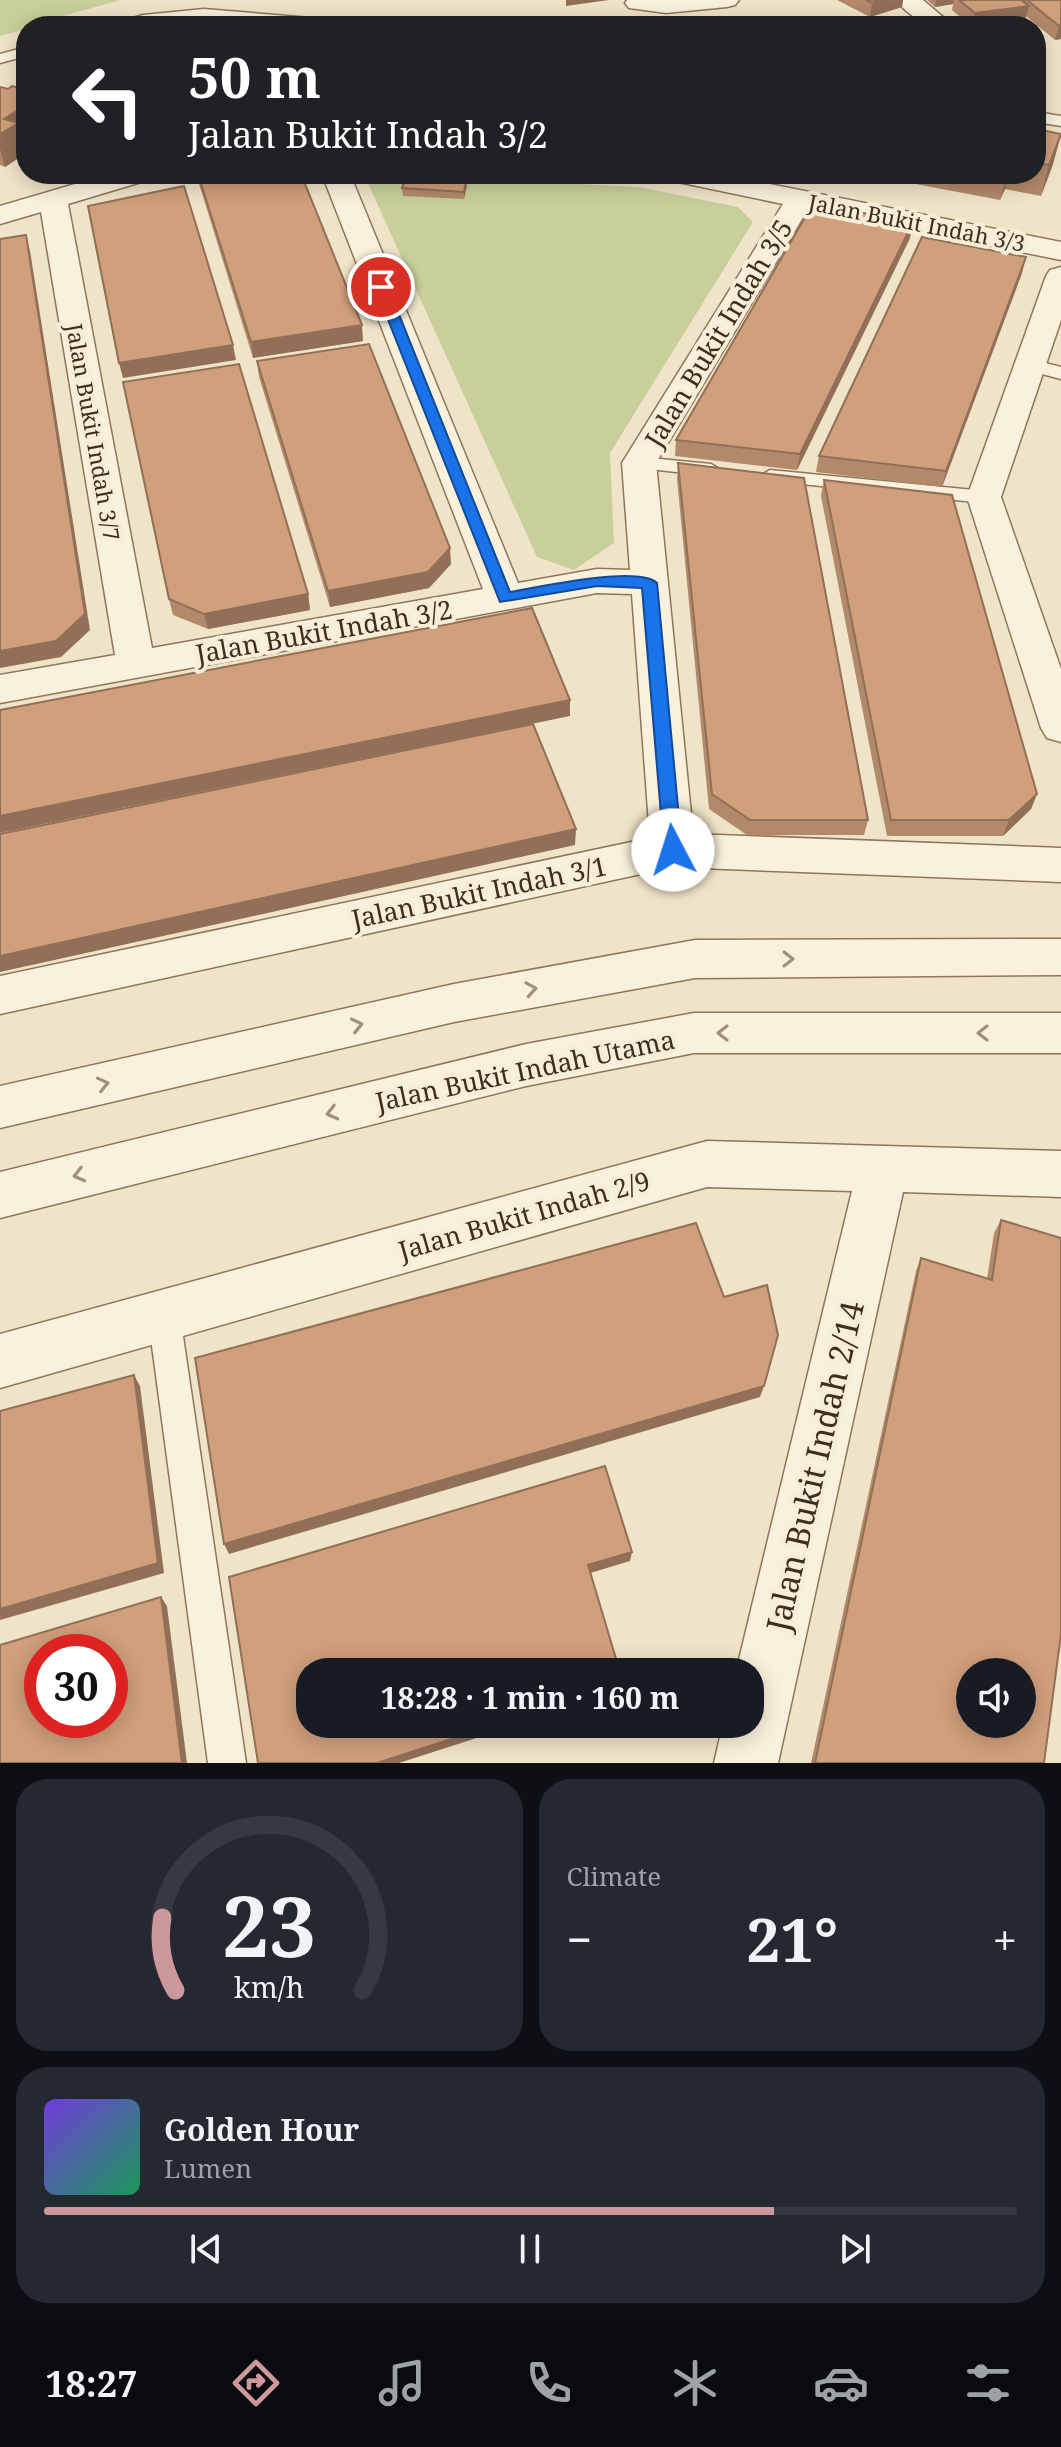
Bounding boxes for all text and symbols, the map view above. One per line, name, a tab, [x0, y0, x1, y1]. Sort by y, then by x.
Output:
text: 50 m	[188, 38, 321, 114]
icon: left	[56, 48, 160, 152]
text: Jalan Bukit Indah 3/2	[188, 110, 548, 159]
street label: Jalan Bukit Indah 3/3	[805, 186, 1028, 258]
street label: Jalan Bukit Indah 3/5	[635, 212, 800, 454]
pin	[347, 253, 415, 321]
icon: arrive	[359, 265, 403, 309]
street label: Jalan Bukit Indah 3/7	[60, 320, 128, 543]
street label: Jalan Bukit Indah 3/2	[192, 591, 455, 671]
position arrow	[631, 808, 715, 892]
street label: Jalan Bukit Indah 3/1	[347, 847, 610, 937]
one-way arrow	[782, 950, 795, 968]
one-way arrow	[524, 981, 537, 998]
one-way arrow	[349, 1017, 363, 1034]
street label: Jalan Bukit Indah Utama	[371, 1021, 678, 1120]
one-way arrow	[716, 1024, 729, 1042]
one-way arrow	[976, 1024, 989, 1042]
one-way arrow	[96, 1076, 110, 1093]
one-way arrow	[325, 1104, 339, 1121]
street label: Jalan Bukit Indah 2/9	[393, 1162, 654, 1268]
one-way arrow	[73, 1166, 87, 1183]
street label: Jalan Bukit Indah 2/14	[755, 1297, 873, 1636]
speed limit sign: 30	[24, 1634, 128, 1738]
map controls	[956, 1658, 1036, 1738]
button: sound	[956, 1658, 1036, 1738]
text: 18:28 · 1 min · 160 m	[381, 1677, 679, 1718]
text: Climate	[567, 1858, 661, 1894]
text: 23	[222, 1868, 316, 1981]
text: 21°	[746, 1898, 838, 1980]
text: −	[567, 1909, 592, 1969]
text: +	[992, 1909, 1017, 1969]
text: km/h	[234, 1967, 304, 2006]
text: Golden Hour	[164, 2109, 359, 2150]
text: Lumen	[164, 2150, 252, 2186]
icon: previous	[184, 2227, 228, 2271]
icon: pause	[508, 2227, 552, 2271]
icon: next	[833, 2227, 877, 2271]
icon: directions	[228, 2355, 284, 2411]
icon: music	[374, 2355, 430, 2411]
icon: phone	[521, 2355, 577, 2411]
icon: climate	[667, 2355, 723, 2411]
icon: car	[813, 2355, 869, 2411]
icon: filters	[960, 2355, 1016, 2411]
text: 18:27	[45, 2359, 138, 2408]

